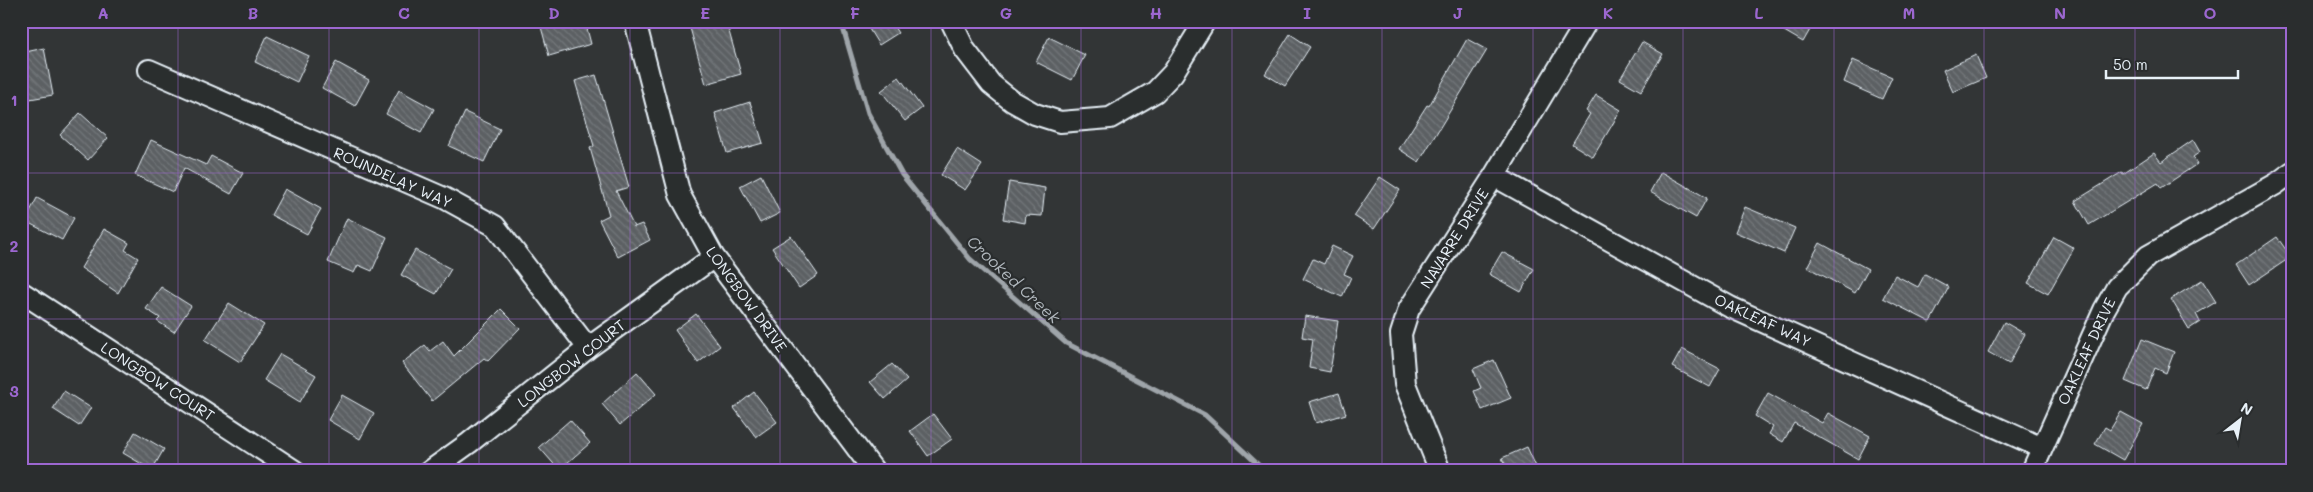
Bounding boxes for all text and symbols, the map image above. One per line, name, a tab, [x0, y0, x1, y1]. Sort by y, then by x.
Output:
text: A	[97, 2, 109, 23]
text: B	[248, 2, 258, 23]
text: C	[398, 2, 410, 23]
text: D	[548, 2, 560, 23]
text: E	[700, 2, 710, 23]
text: F	[850, 2, 860, 23]
text: G	[1000, 2, 1012, 23]
text: H	[1150, 2, 1162, 23]
text: I	[1303, 2, 1311, 23]
text: J	[1453, 2, 1463, 23]
text: K	[1603, 2, 1613, 23]
text: L	[1754, 2, 1764, 23]
text: M	[1903, 2, 1915, 23]
text: N	[2054, 2, 2066, 23]
text: O	[2204, 2, 2217, 23]
scale bar	[2106, 48, 2238, 80]
text: 50 m	[2113, 54, 2148, 74]
text: 1	[10, 89, 18, 110]
street label: ROUNDELAY WAY	[331, 142, 455, 212]
street label: NAVARRE DRIVE	[1415, 184, 1493, 292]
water label: Crooked Creek	[963, 230, 1065, 328]
text: 2	[10, 235, 19, 256]
street label: LONGBOW DRIVE	[702, 242, 792, 356]
street label: OAKLEAF WAY	[1711, 289, 1815, 351]
street label: OAKLEAF DRIVE	[2052, 294, 2120, 408]
street label: LONGBOW COURT	[513, 315, 629, 411]
street label: LONGBOW COURT	[97, 337, 219, 425]
text: 3	[9, 380, 19, 401]
north arrow	[2216, 394, 2266, 444]
text: N	[2237, 398, 2256, 419]

